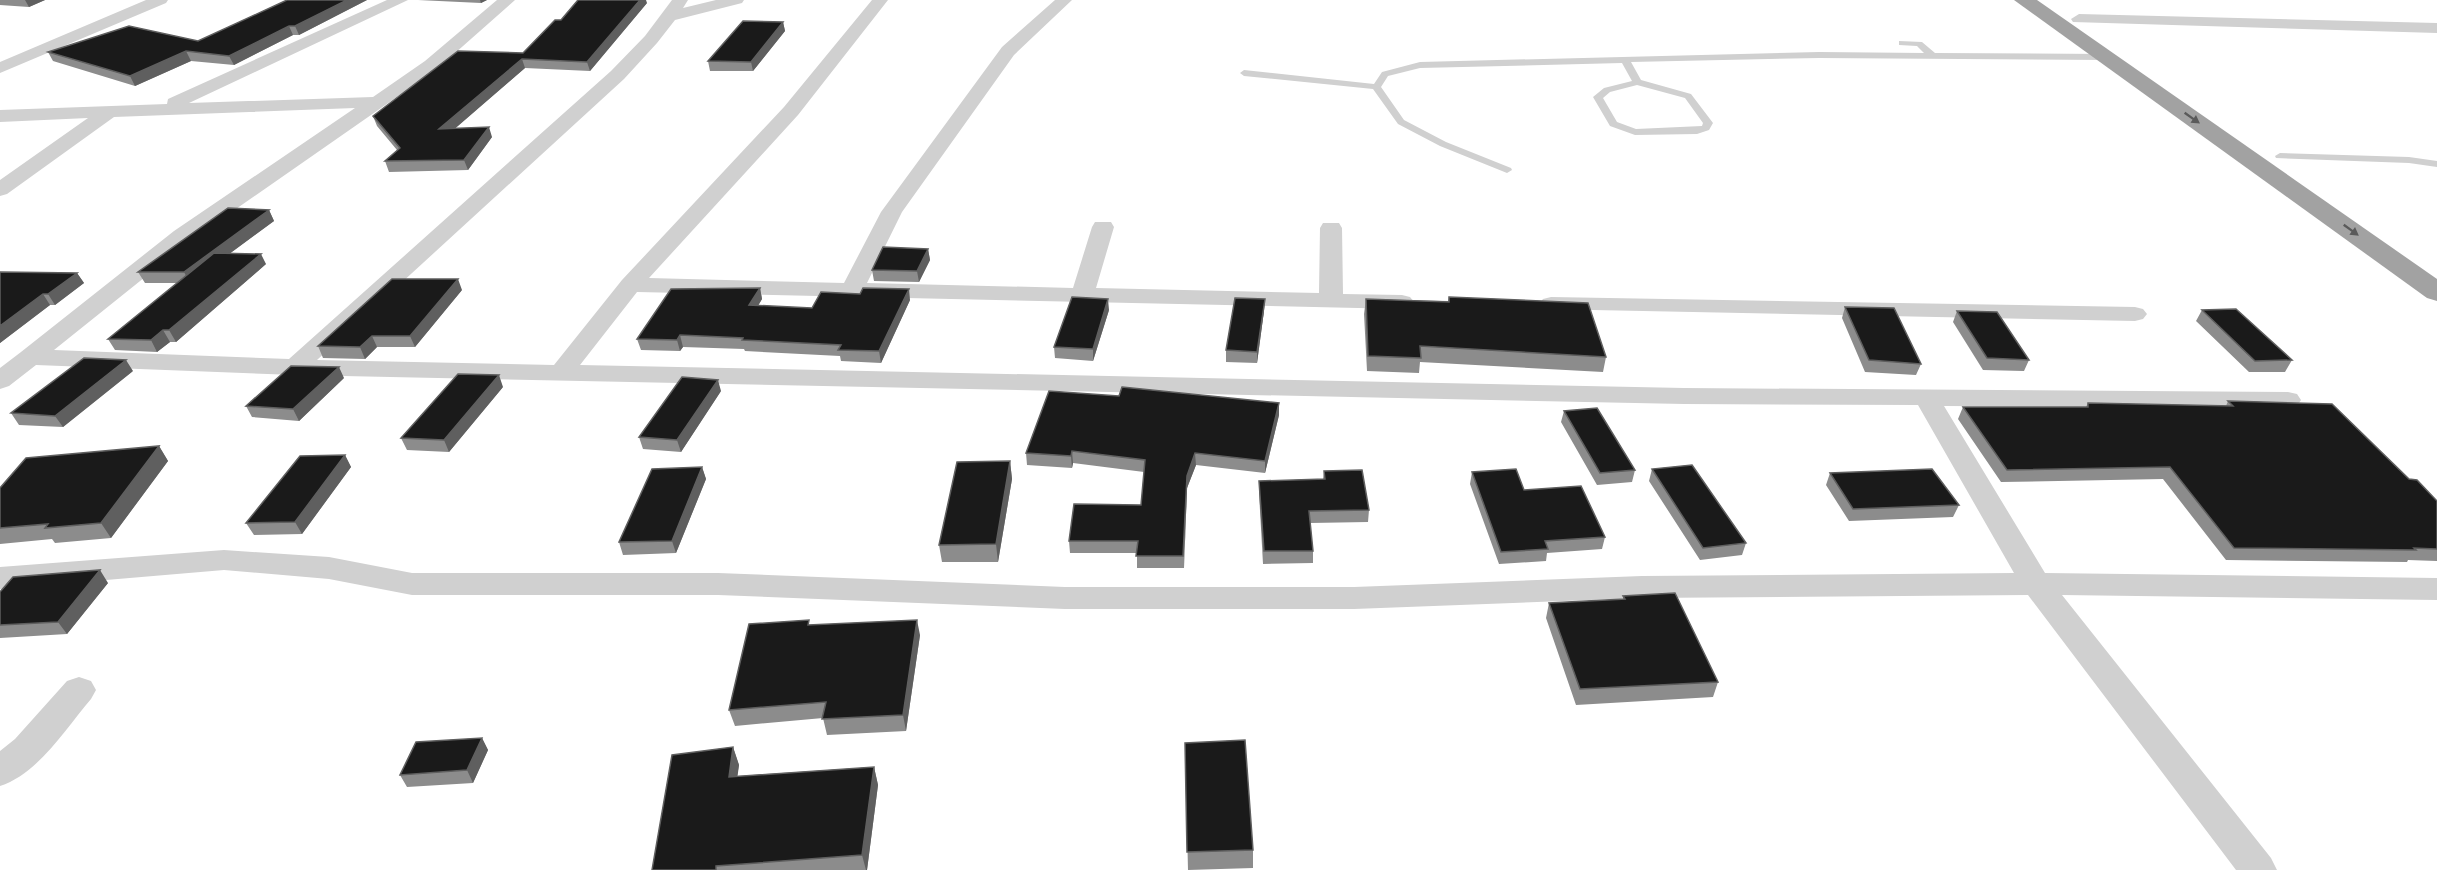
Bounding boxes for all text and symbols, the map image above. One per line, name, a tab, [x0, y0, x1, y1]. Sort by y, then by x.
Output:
one-way arrow	[2184, 112, 2200, 124]
one-way arrow	[2343, 224, 2359, 236]

